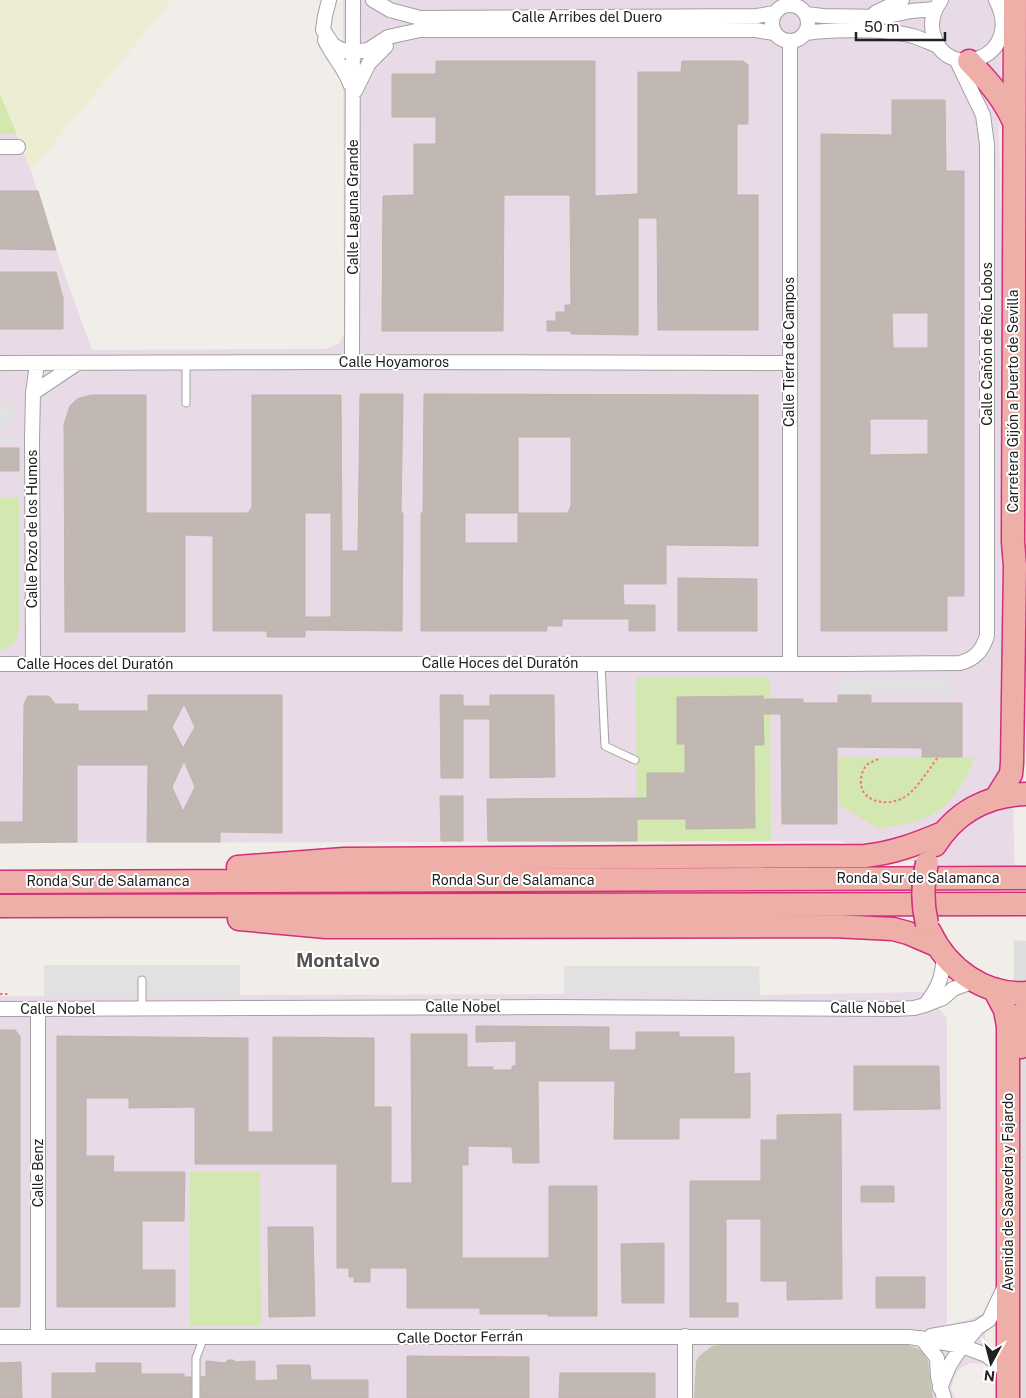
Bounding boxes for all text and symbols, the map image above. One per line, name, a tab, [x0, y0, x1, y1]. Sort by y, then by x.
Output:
street label: Calle Arribes del Duero	[512, 9, 662, 25]
scale bar	[856, 10, 945, 42]
text: 50 m	[864, 18, 899, 35]
street label: Calle Laguna Grande	[345, 139, 361, 275]
street label: Calle Cañón de Río Lobos	[979, 262, 995, 426]
street label: Calle Tierra de Campos	[781, 277, 797, 427]
street label: Carretera Gijón a Puerto de Sevilla	[1005, 289, 1021, 513]
street label: Calle Hoyamoros	[339, 354, 449, 370]
street label: Calle Pozo de los Humos	[24, 450, 40, 608]
street label: Calle Hoces del Duratón	[422, 655, 578, 671]
street label: Calle Hoces del Duratón	[17, 656, 173, 672]
street label: Ronda Sur de Salamanca	[837, 870, 999, 886]
street label: Ronda Sur de Salamanca	[432, 872, 594, 888]
street label: Ronda Sur de Salamanca	[27, 873, 189, 889]
district label: Montalvo	[296, 949, 380, 971]
street label: Calle Nobel	[425, 999, 501, 1015]
street label: Calle Nobel	[830, 1000, 906, 1016]
street label: Calle Nobel	[20, 1001, 96, 1017]
street label: Avenida de Saavedra y Fajardo	[1000, 1093, 1016, 1291]
street label: Calle Benz	[30, 1138, 46, 1207]
street label: Calle Doctor Ferrán	[397, 1328, 523, 1346]
north arrow	[966, 1338, 1016, 1388]
text: N	[983, 1367, 996, 1385]

